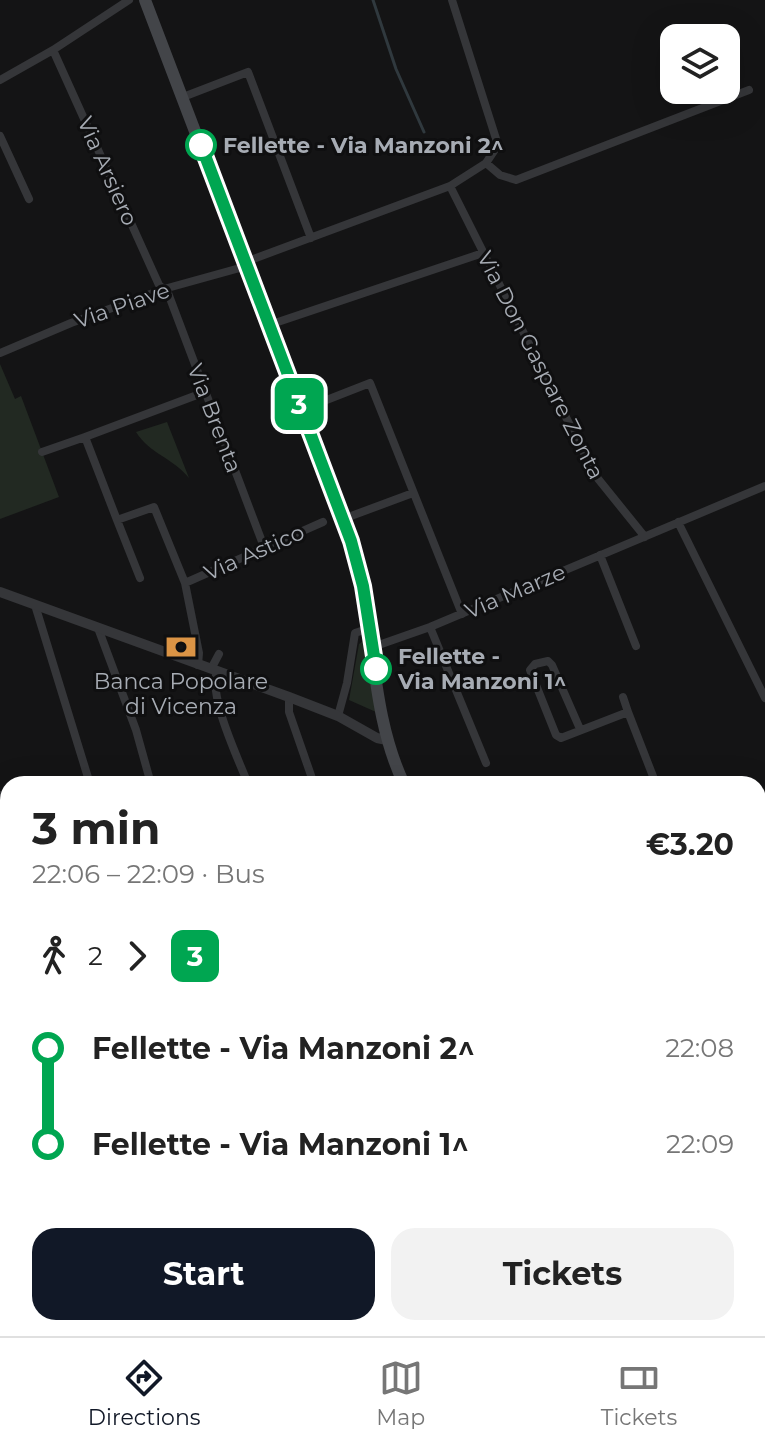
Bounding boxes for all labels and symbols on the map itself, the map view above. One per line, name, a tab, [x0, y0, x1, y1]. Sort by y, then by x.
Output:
street label: Via Arsiero	[72, 113, 144, 230]
marker: Fellette - Via Manzoni 2^	[186, 130, 216, 160]
place label: Fellette - Via Manzoni 2^	[223, 132, 504, 159]
street label: Via Don Gaspare Zonta	[471, 247, 610, 484]
street label: Via Piave	[71, 277, 173, 334]
street label: Via Brenta	[181, 360, 248, 476]
line badge: 3	[273, 378, 325, 430]
street label: Via Astico	[200, 518, 309, 587]
street label: Via Marze	[461, 558, 570, 625]
bank icon: Banca Popolare di Vicenza	[164, 630, 198, 664]
place label: Fellette - Via Manzoni 1^	[397, 643, 567, 695]
marker: Fellette - Via Manzoni 1^	[361, 654, 391, 684]
place label: Banca Popolare di Vicenza	[94, 668, 268, 720]

